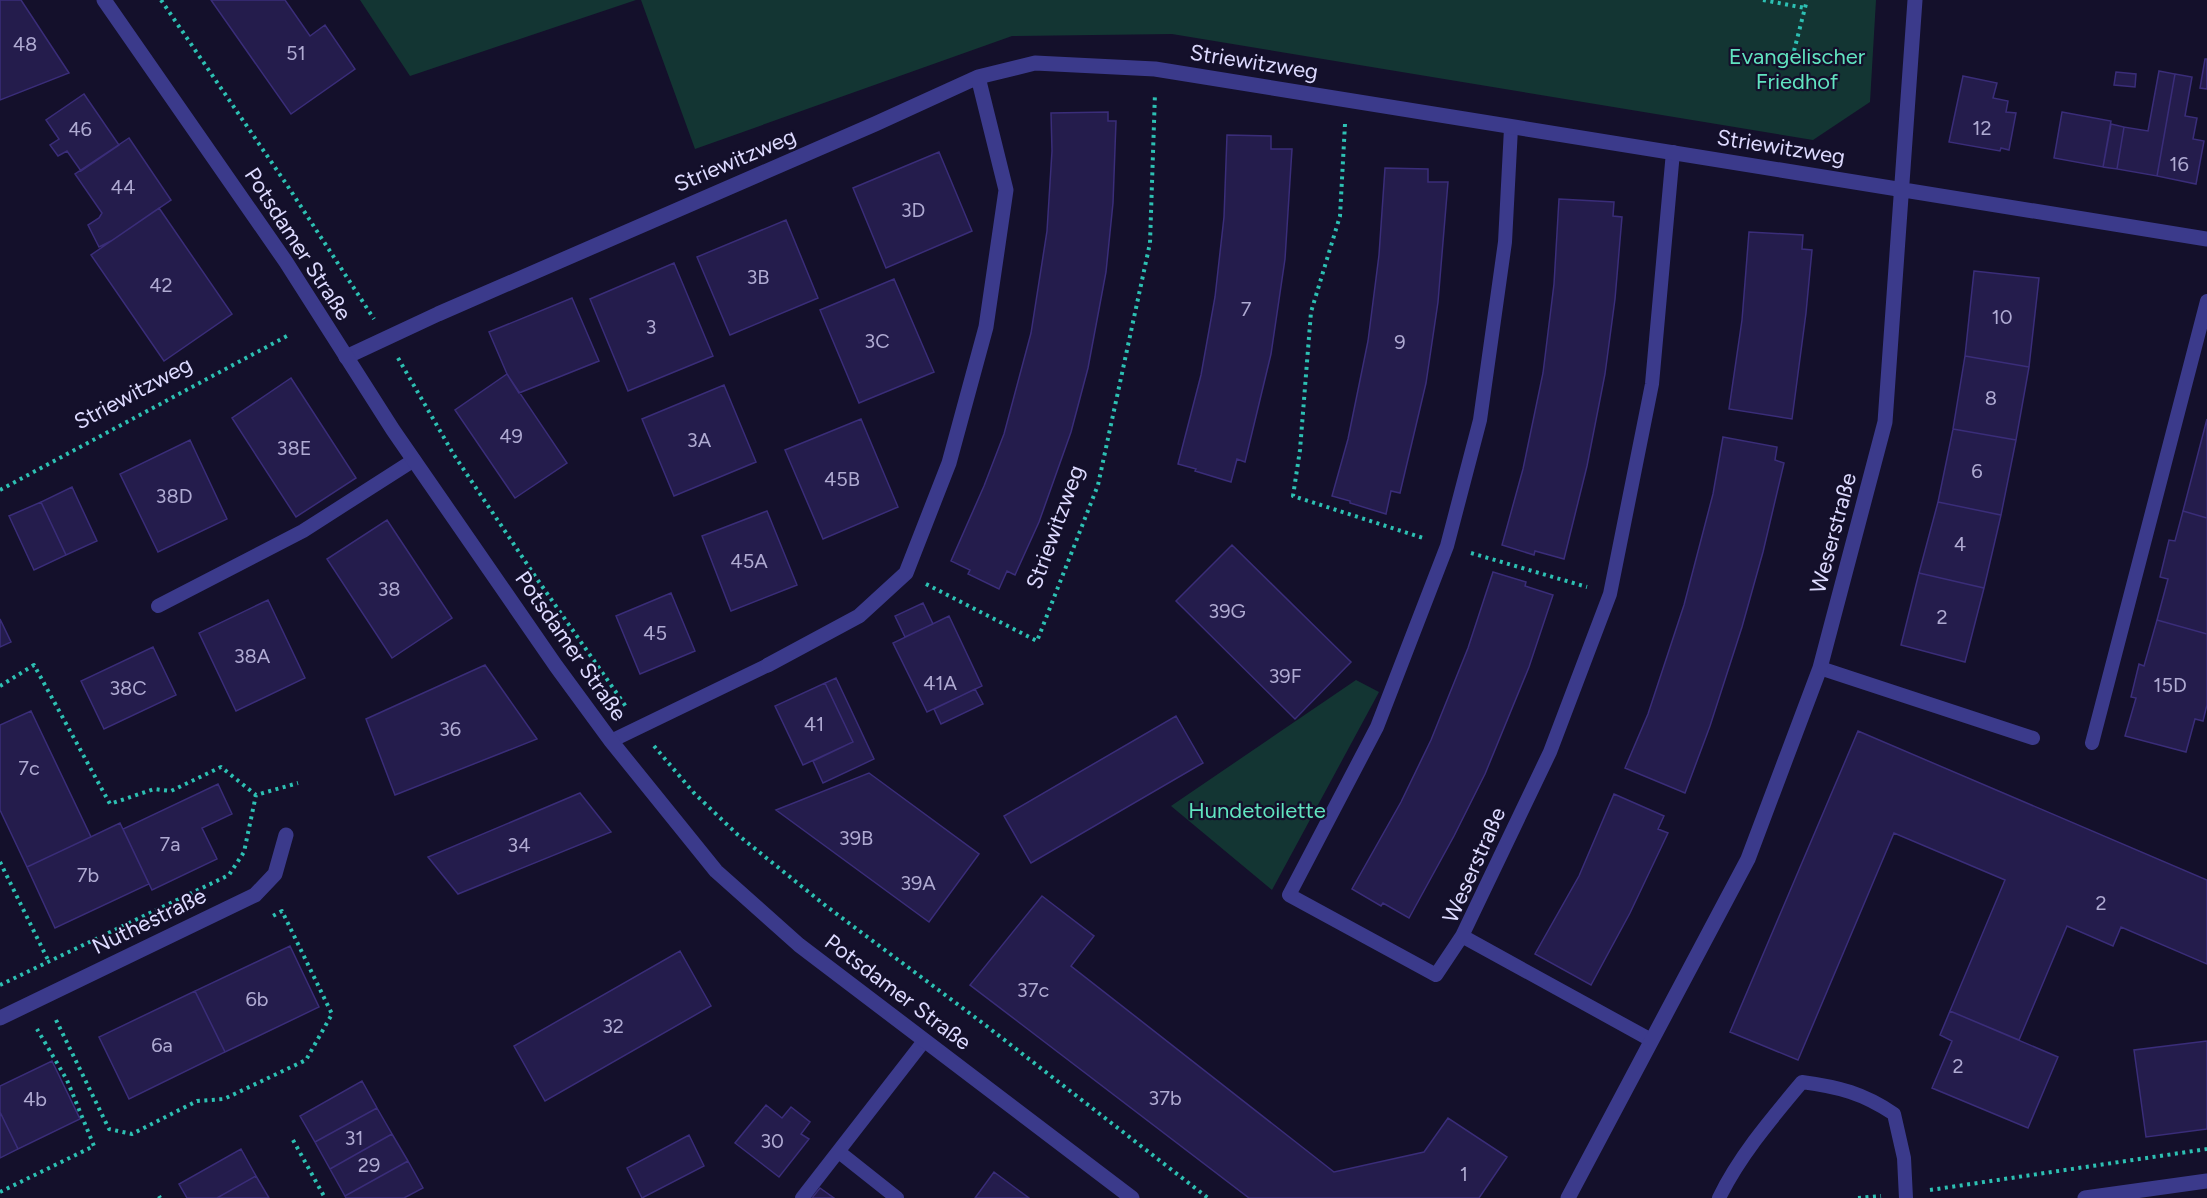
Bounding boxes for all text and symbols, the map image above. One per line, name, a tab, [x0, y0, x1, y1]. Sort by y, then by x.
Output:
house number: 48	[13, 32, 37, 56]
street label: Striewitzweg	[1188, 39, 1320, 85]
house number: 51	[286, 41, 306, 65]
park label: Evangelischer Friedhof	[1729, 43, 1866, 95]
house number: 12	[1972, 116, 1992, 140]
house number: 46	[68, 117, 92, 141]
street label: Striewitzweg	[670, 122, 800, 198]
street label: Striewitzweg	[1715, 124, 1847, 170]
house number: 16	[2169, 152, 2189, 176]
street label: Potsdamer Straße	[239, 163, 357, 325]
house number: 44	[111, 175, 135, 199]
house number: 3D	[901, 198, 925, 222]
house number: 3B	[746, 265, 770, 289]
house number: 42	[149, 273, 173, 297]
house number: 7	[1241, 297, 1252, 321]
house number: 10	[1991, 305, 2013, 329]
house number: 3	[646, 315, 656, 339]
house number: 3C	[864, 329, 890, 353]
house number: 9	[1394, 330, 1406, 354]
street label: Striewitzweg	[69, 351, 197, 435]
house number: 8	[1985, 386, 1997, 410]
house number: 49	[499, 424, 523, 448]
house number: 3A	[687, 428, 712, 452]
house number: 38E	[277, 436, 312, 460]
house number: 6	[1971, 459, 1983, 483]
street label: Striewitzweg	[1020, 462, 1090, 592]
house number: 45B	[824, 467, 860, 491]
street label: Weserstraße	[1804, 470, 1862, 596]
house number: 38D	[156, 484, 192, 508]
house number: 4	[1954, 532, 1966, 556]
house number: 45A	[730, 549, 768, 573]
street label: Potsdamer Straße	[509, 566, 633, 726]
house number: 38	[377, 577, 401, 601]
house number: 39G	[1208, 599, 1246, 623]
house number: 2	[1936, 605, 1948, 629]
house number: 45	[643, 621, 667, 645]
house number: 38A	[234, 644, 271, 668]
house number: 39F	[1268, 664, 1302, 688]
house number: 41A	[923, 671, 958, 695]
house number: 15D	[2153, 673, 2187, 697]
house number: 38C	[109, 676, 147, 700]
house number: 41	[804, 712, 824, 736]
house number: 36	[439, 717, 461, 741]
house number: 7c	[18, 756, 40, 780]
park label: Hundetoilette	[1188, 797, 1326, 824]
street label: Weserstraße	[1437, 803, 1511, 927]
house number: 39B	[839, 826, 873, 850]
house number: 7a	[160, 832, 180, 856]
house number: 34	[507, 833, 531, 857]
house number: 7b	[77, 863, 99, 887]
house number: 39A	[900, 871, 936, 895]
street label: Nuthestraße	[88, 882, 210, 960]
house number: 2	[2095, 891, 2107, 915]
street label: Potsdamer Straße	[819, 928, 977, 1056]
house number: 37c	[1017, 978, 1049, 1002]
house number: 6b	[245, 987, 269, 1011]
house number: 32	[602, 1014, 624, 1038]
house number: 6a	[151, 1033, 173, 1057]
house number: 2	[1952, 1054, 1964, 1078]
house number: 37b	[1148, 1086, 1182, 1110]
house number: 4b	[23, 1087, 47, 1111]
house number: 31	[344, 1126, 364, 1150]
house number: 30	[760, 1129, 784, 1153]
house number: 29	[358, 1153, 380, 1177]
house number: 1	[1460, 1162, 1468, 1186]

